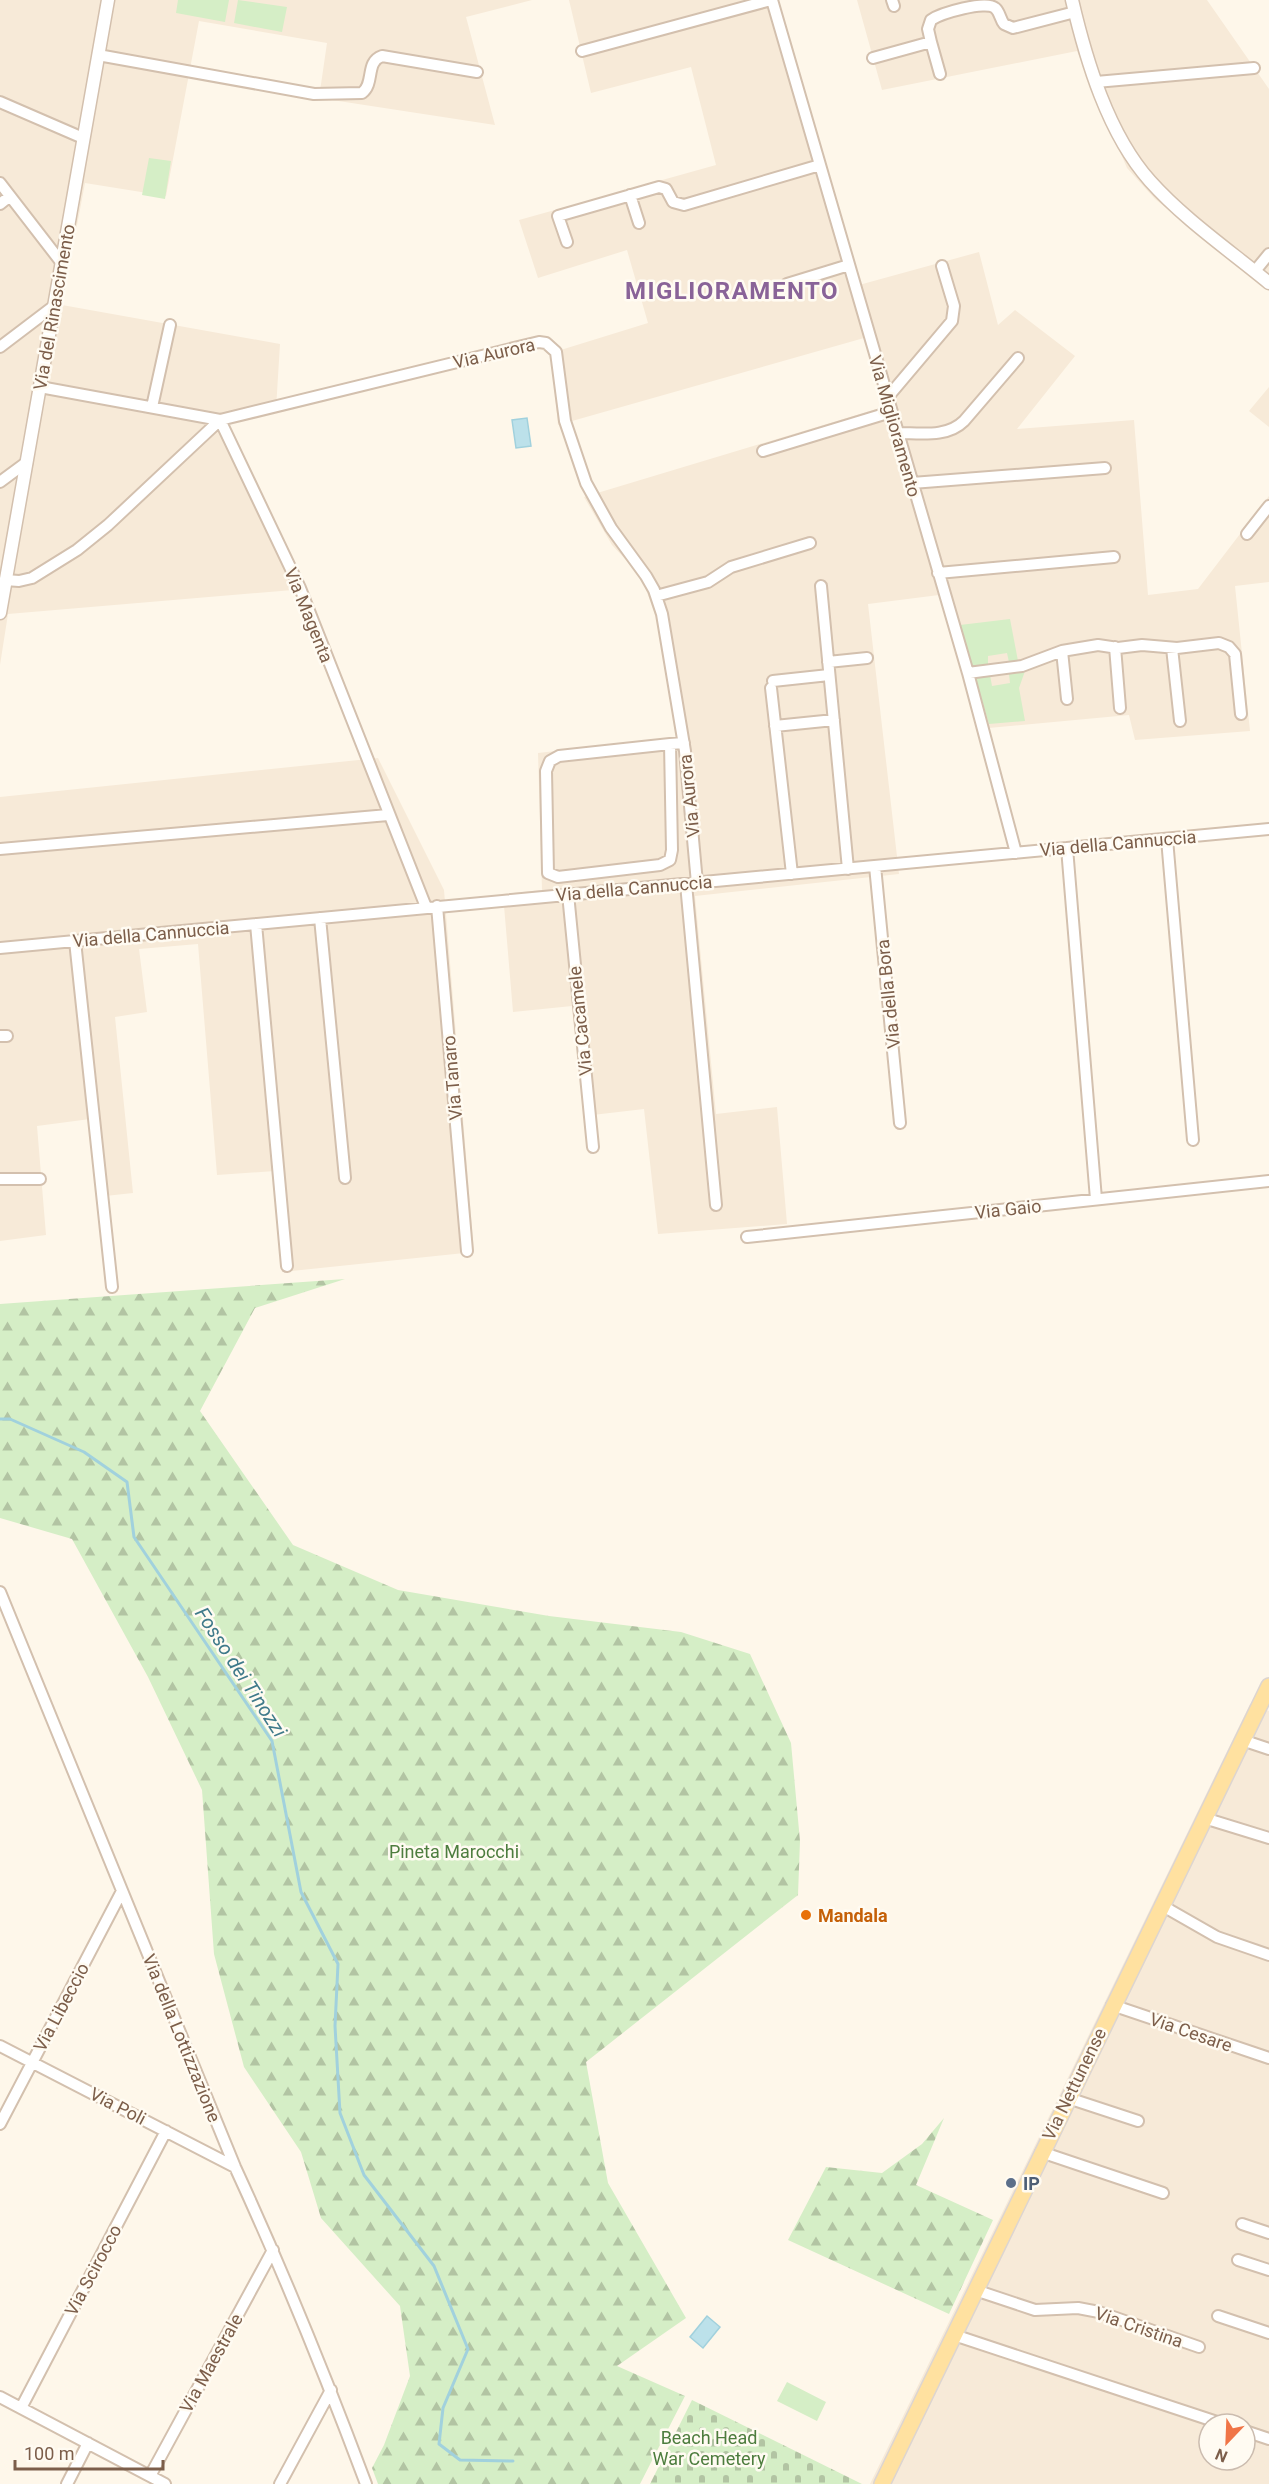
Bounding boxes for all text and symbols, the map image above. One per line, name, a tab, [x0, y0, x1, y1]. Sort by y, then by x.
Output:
street label: Via del Rinascimento	[29, 222, 79, 392]
district label: MIGLIORAMENTO	[625, 277, 839, 305]
street label: Via Aurora	[451, 333, 537, 373]
street label: Via Miglioramento	[865, 353, 925, 499]
street label: Via Magenta	[280, 564, 338, 666]
street label: Via Aurora	[674, 753, 704, 839]
street label: Via della Cannuccia	[1039, 826, 1197, 860]
street label: Via della Cannuccia	[555, 871, 713, 905]
street label: Via della Cannuccia	[72, 917, 230, 951]
street label: Via della Bora	[872, 938, 904, 1050]
street label: Via Cacamele	[564, 965, 596, 1077]
street label: Via Tanaro	[438, 1035, 466, 1121]
street label: Via Gaio	[974, 1195, 1042, 1223]
water label: Fosso dei Tinozzi	[190, 1603, 292, 1742]
park label: Pineta Marocchi	[389, 1841, 519, 1862]
place label: Mandala	[818, 1905, 888, 1926]
marker: Mandala	[799, 1908, 813, 1922]
street label: Via della Lottizzazione	[139, 1951, 225, 2125]
street label: Via Libeccio	[29, 1959, 93, 2055]
street label: Via Cesare	[1147, 2008, 1235, 2056]
street label: Via Nettunense	[1038, 2024, 1110, 2144]
street label: Via Poli	[86, 2083, 150, 2129]
place label: IP	[1023, 2173, 1040, 2194]
marker: IP	[1004, 2176, 1018, 2190]
street label: Via Scirocco	[60, 2221, 126, 2319]
street label: Via Cristina	[1092, 2302, 1186, 2352]
street label: Via Maestrale	[175, 2310, 247, 2416]
north arrow	[1197, 2412, 1257, 2472]
park label: Beach Head War Cemetery	[653, 2427, 766, 2469]
scale bar	[15, 2433, 164, 2471]
text: 100 m	[24, 2443, 75, 2464]
text: N	[1212, 2444, 1230, 2466]

